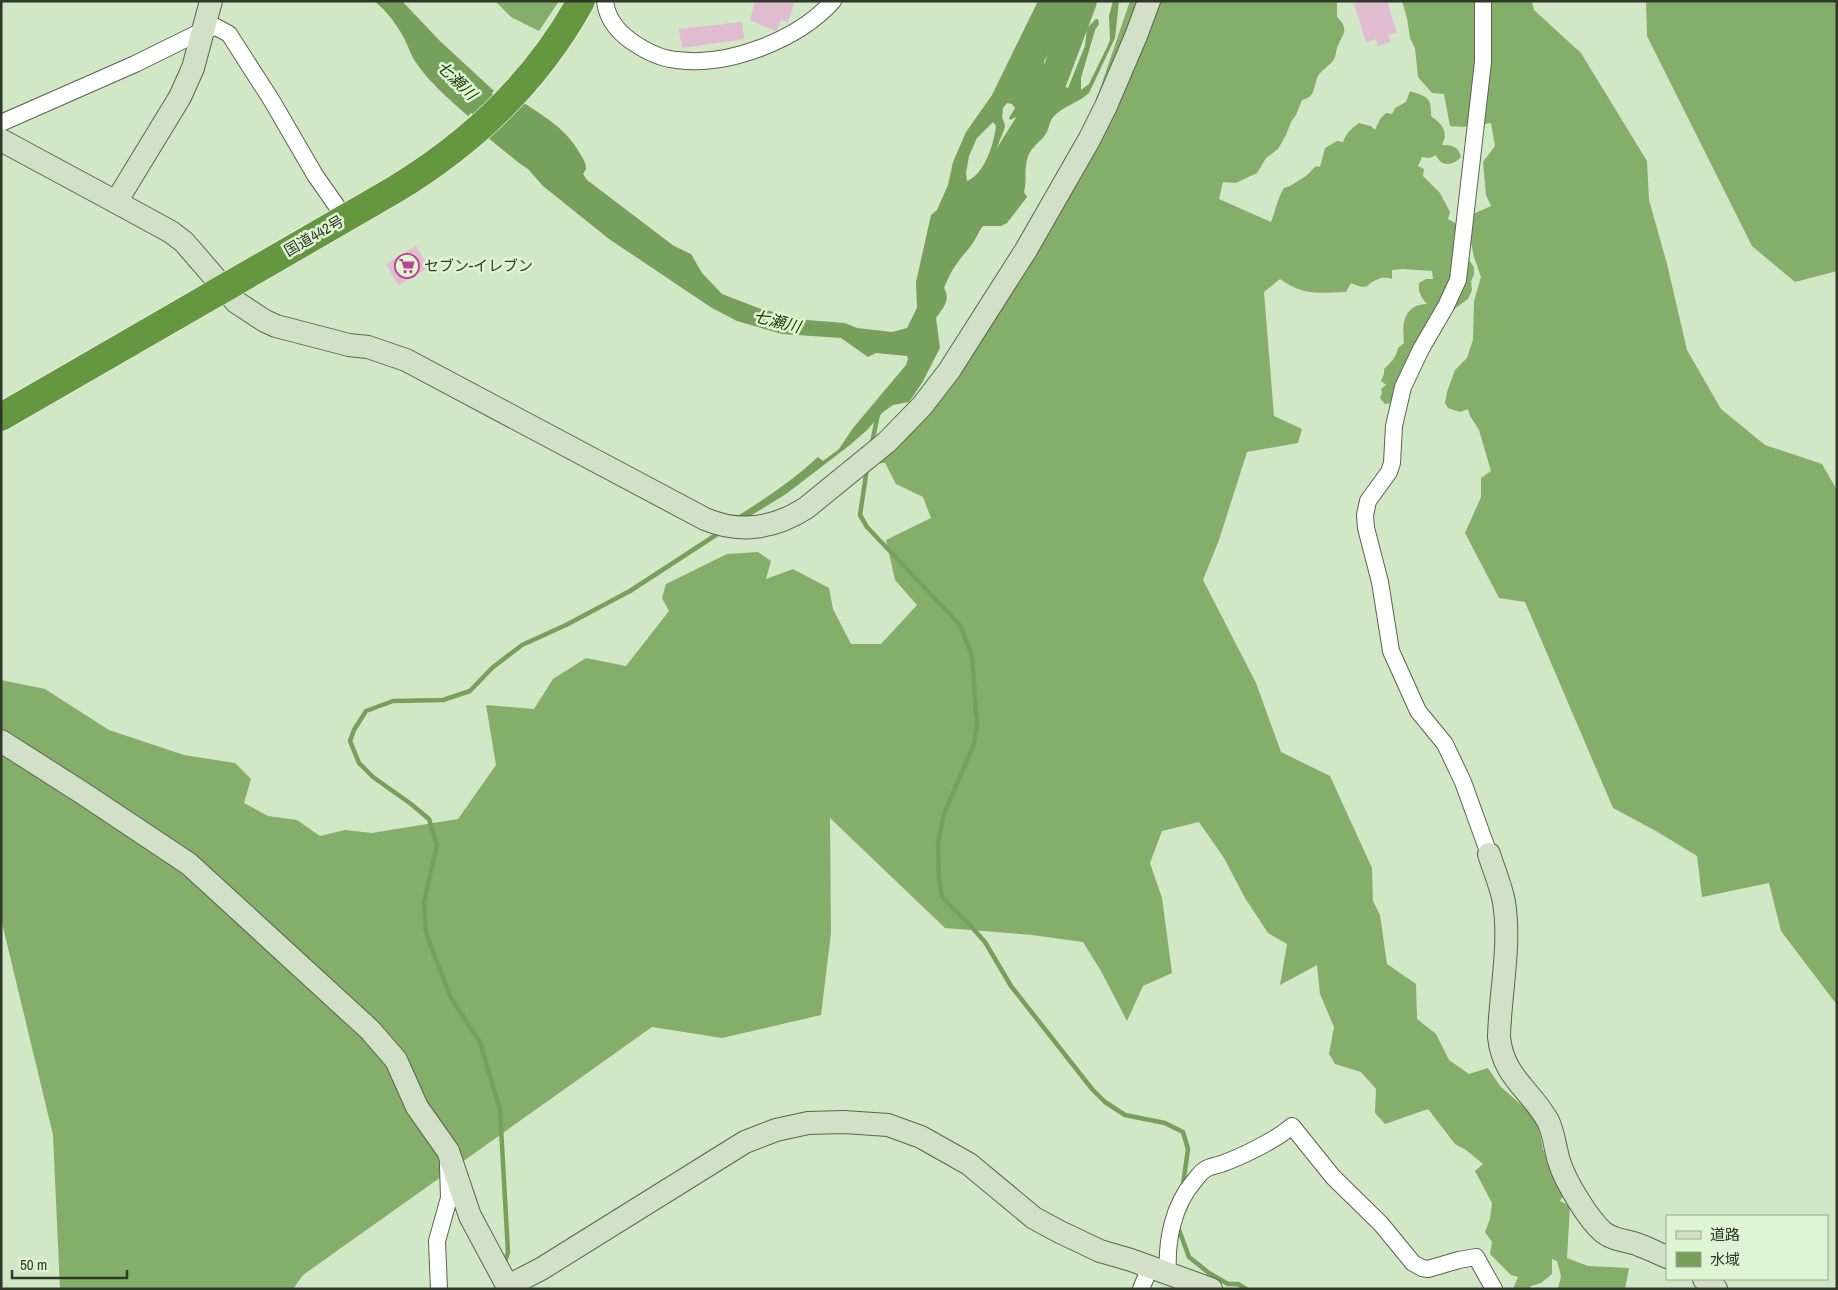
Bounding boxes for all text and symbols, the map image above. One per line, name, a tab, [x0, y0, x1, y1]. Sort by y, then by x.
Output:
water label: 七瀬川	[432, 55, 483, 106]
street label: 国道442号	[280, 210, 347, 261]
supermarket icon: セブン-イレブン	[394, 253, 420, 279]
place label: セブン-イレブン	[424, 255, 533, 276]
water label: 七瀬川	[751, 305, 805, 338]
legend	[1666, 1215, 1828, 1280]
text: 道路	[1710, 1224, 1740, 1245]
scale bar	[12, 1248, 128, 1280]
text: 水域	[1710, 1249, 1740, 1270]
text: 50 m	[20, 1254, 47, 1275]

